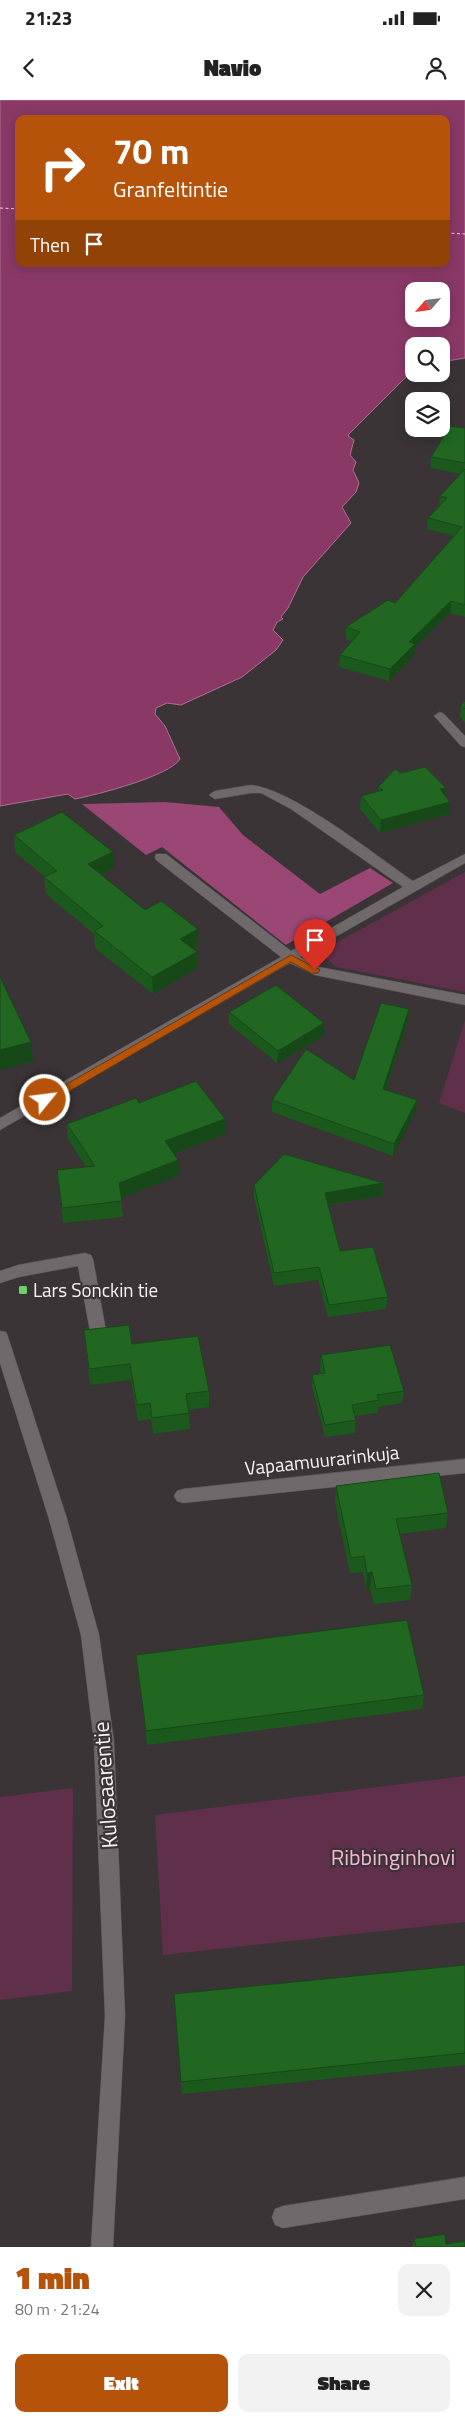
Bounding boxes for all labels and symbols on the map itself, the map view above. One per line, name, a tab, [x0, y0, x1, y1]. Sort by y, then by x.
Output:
north arrow	[405, 282, 450, 328]
pin	[294, 919, 336, 970]
position arrow	[18, 1073, 70, 1125]
place label: Lars Sonckin tie	[33, 1275, 158, 1304]
marker: Lars Sonckin tie	[17, 1284, 29, 1296]
street label: Vapaamuurarinkuja	[243, 1437, 401, 1482]
street label: Kulosaarentie	[84, 1721, 126, 1849]
park label: Ribbinginhovi	[331, 1840, 455, 1874]

